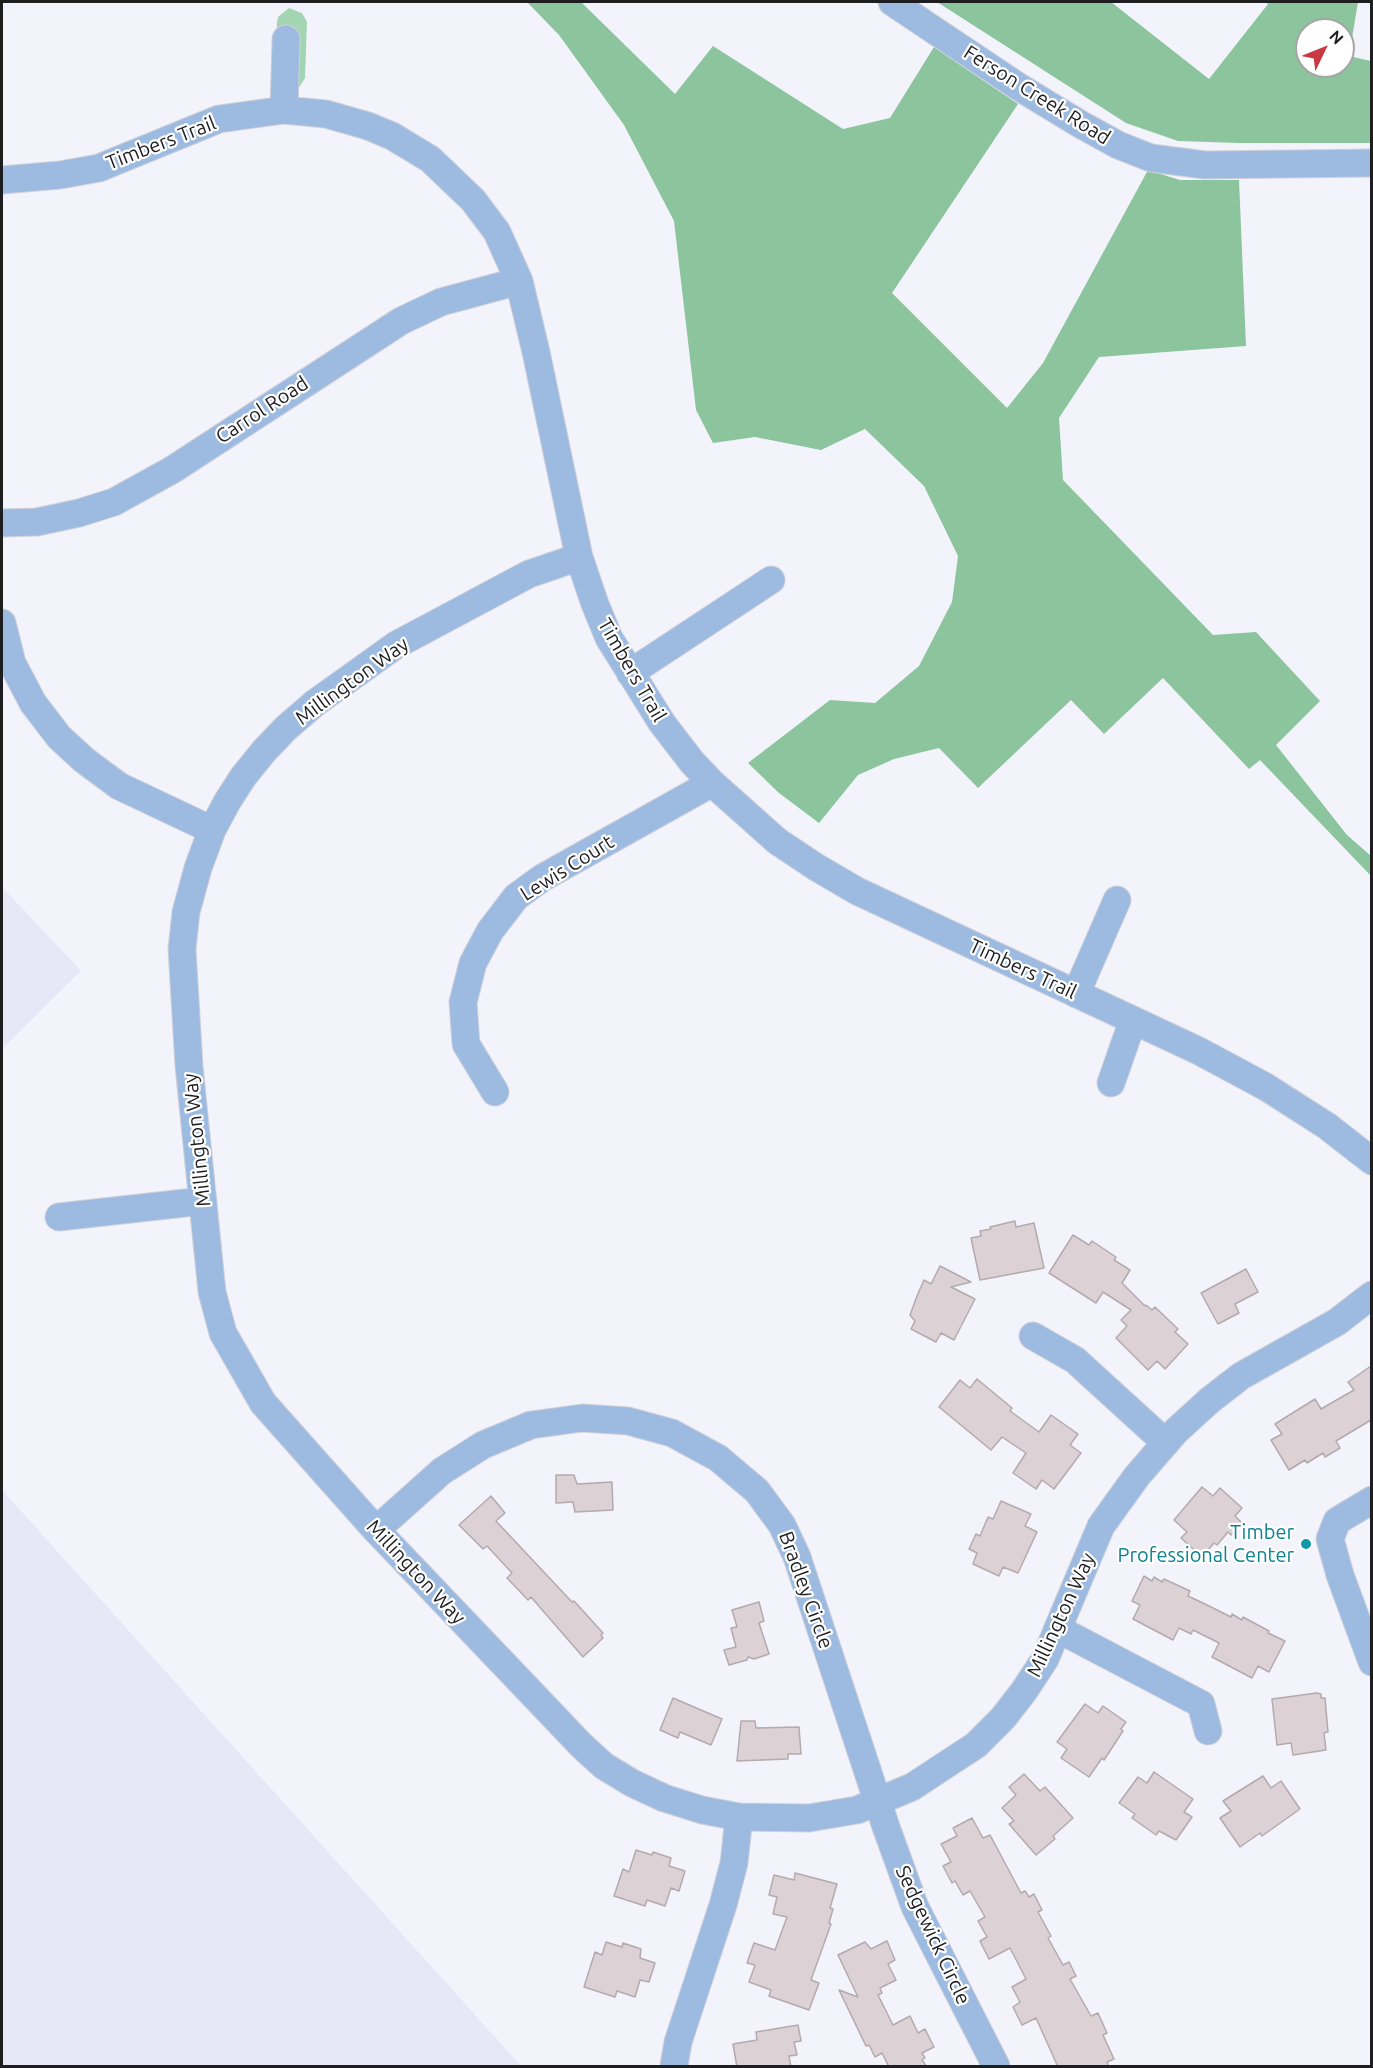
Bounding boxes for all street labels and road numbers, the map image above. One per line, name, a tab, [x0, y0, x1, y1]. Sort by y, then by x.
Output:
street label: Ferson Creek Road	[959, 40, 1115, 150]
street label: Timbers Trail	[103, 111, 219, 175]
street label: Carrol Road	[211, 371, 313, 449]
street label: Timbers Trail	[593, 614, 671, 726]
street label: Millington Way	[291, 632, 413, 730]
street label: Lewis Court	[516, 830, 618, 906]
street label: Timbers Trail	[966, 934, 1080, 1004]
street label: Millington Way	[178, 1072, 216, 1208]
street label: Millington Way	[362, 1515, 470, 1629]
street label: Bradley Circle	[774, 1528, 838, 1652]
street label: Millington Way	[1022, 1549, 1100, 1681]
street label: Sedgewick Circle	[890, 1862, 976, 2008]

